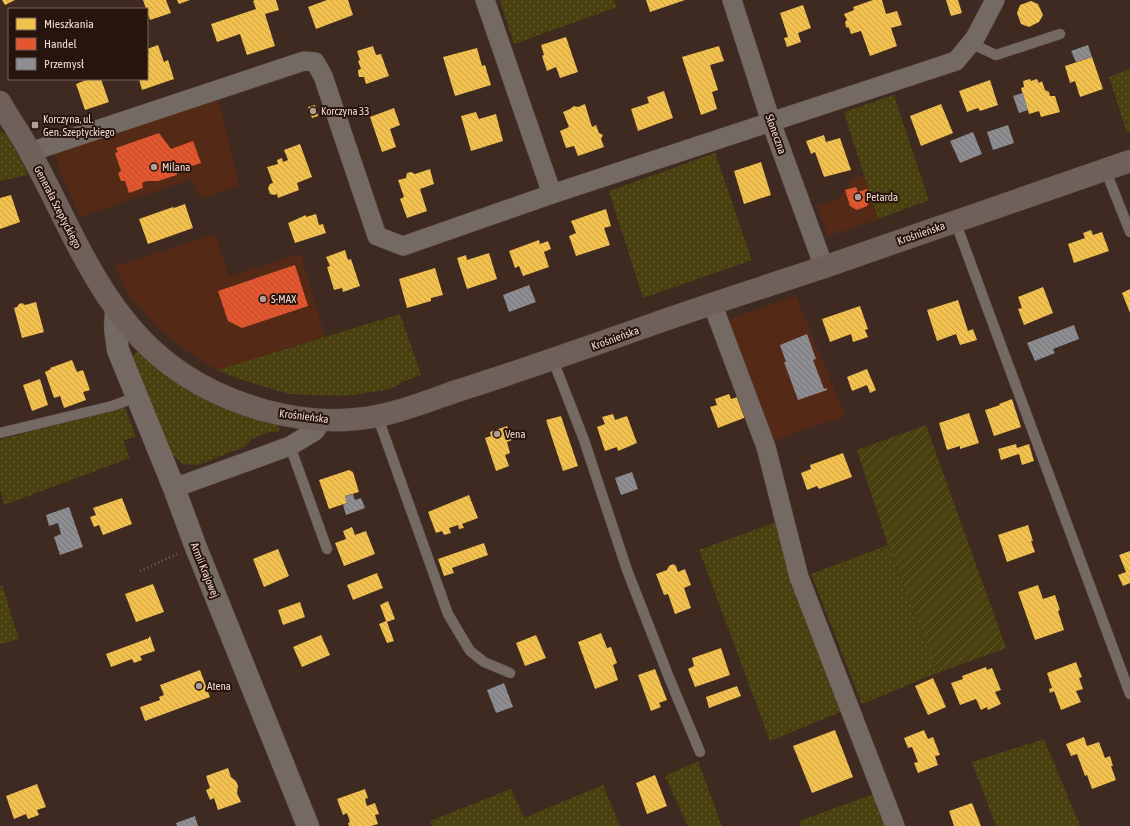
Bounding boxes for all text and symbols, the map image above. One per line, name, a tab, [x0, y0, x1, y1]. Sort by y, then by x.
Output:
legend	[8, 8, 148, 80]
text: Mieszkania	[44, 17, 94, 31]
text: Handel	[44, 37, 78, 51]
text: Przemysł	[44, 57, 85, 71]
place label: Korczyna 33	[321, 105, 369, 117]
marker: Korczyna 33	[308, 106, 318, 116]
place label: Korczyna, ul. Gen. Szeptyckiego	[43, 113, 115, 138]
street label: Słoneczna	[763, 113, 789, 155]
marker: Korczyna, ul. Gen. Szeptyckiego	[30, 120, 40, 130]
place label: Milana	[162, 161, 190, 173]
marker: Milana	[149, 162, 159, 172]
street label: Generała Szeptyckiego	[32, 164, 84, 250]
place label: Petarda	[866, 191, 898, 203]
marker: Petarda	[853, 192, 863, 202]
street label: Krośnieńska	[896, 219, 946, 247]
place label: S-MAX	[271, 293, 296, 305]
marker: S-MAX	[258, 294, 268, 304]
street label: Krośnieńska	[590, 324, 640, 352]
street label: Krośnieńska	[279, 407, 329, 425]
place label: Vena	[505, 428, 526, 440]
marker: Vena	[492, 429, 502, 439]
street label: Armii Krajowej	[189, 541, 221, 599]
place label: Atena	[207, 680, 231, 692]
marker: Atena	[194, 681, 204, 691]

